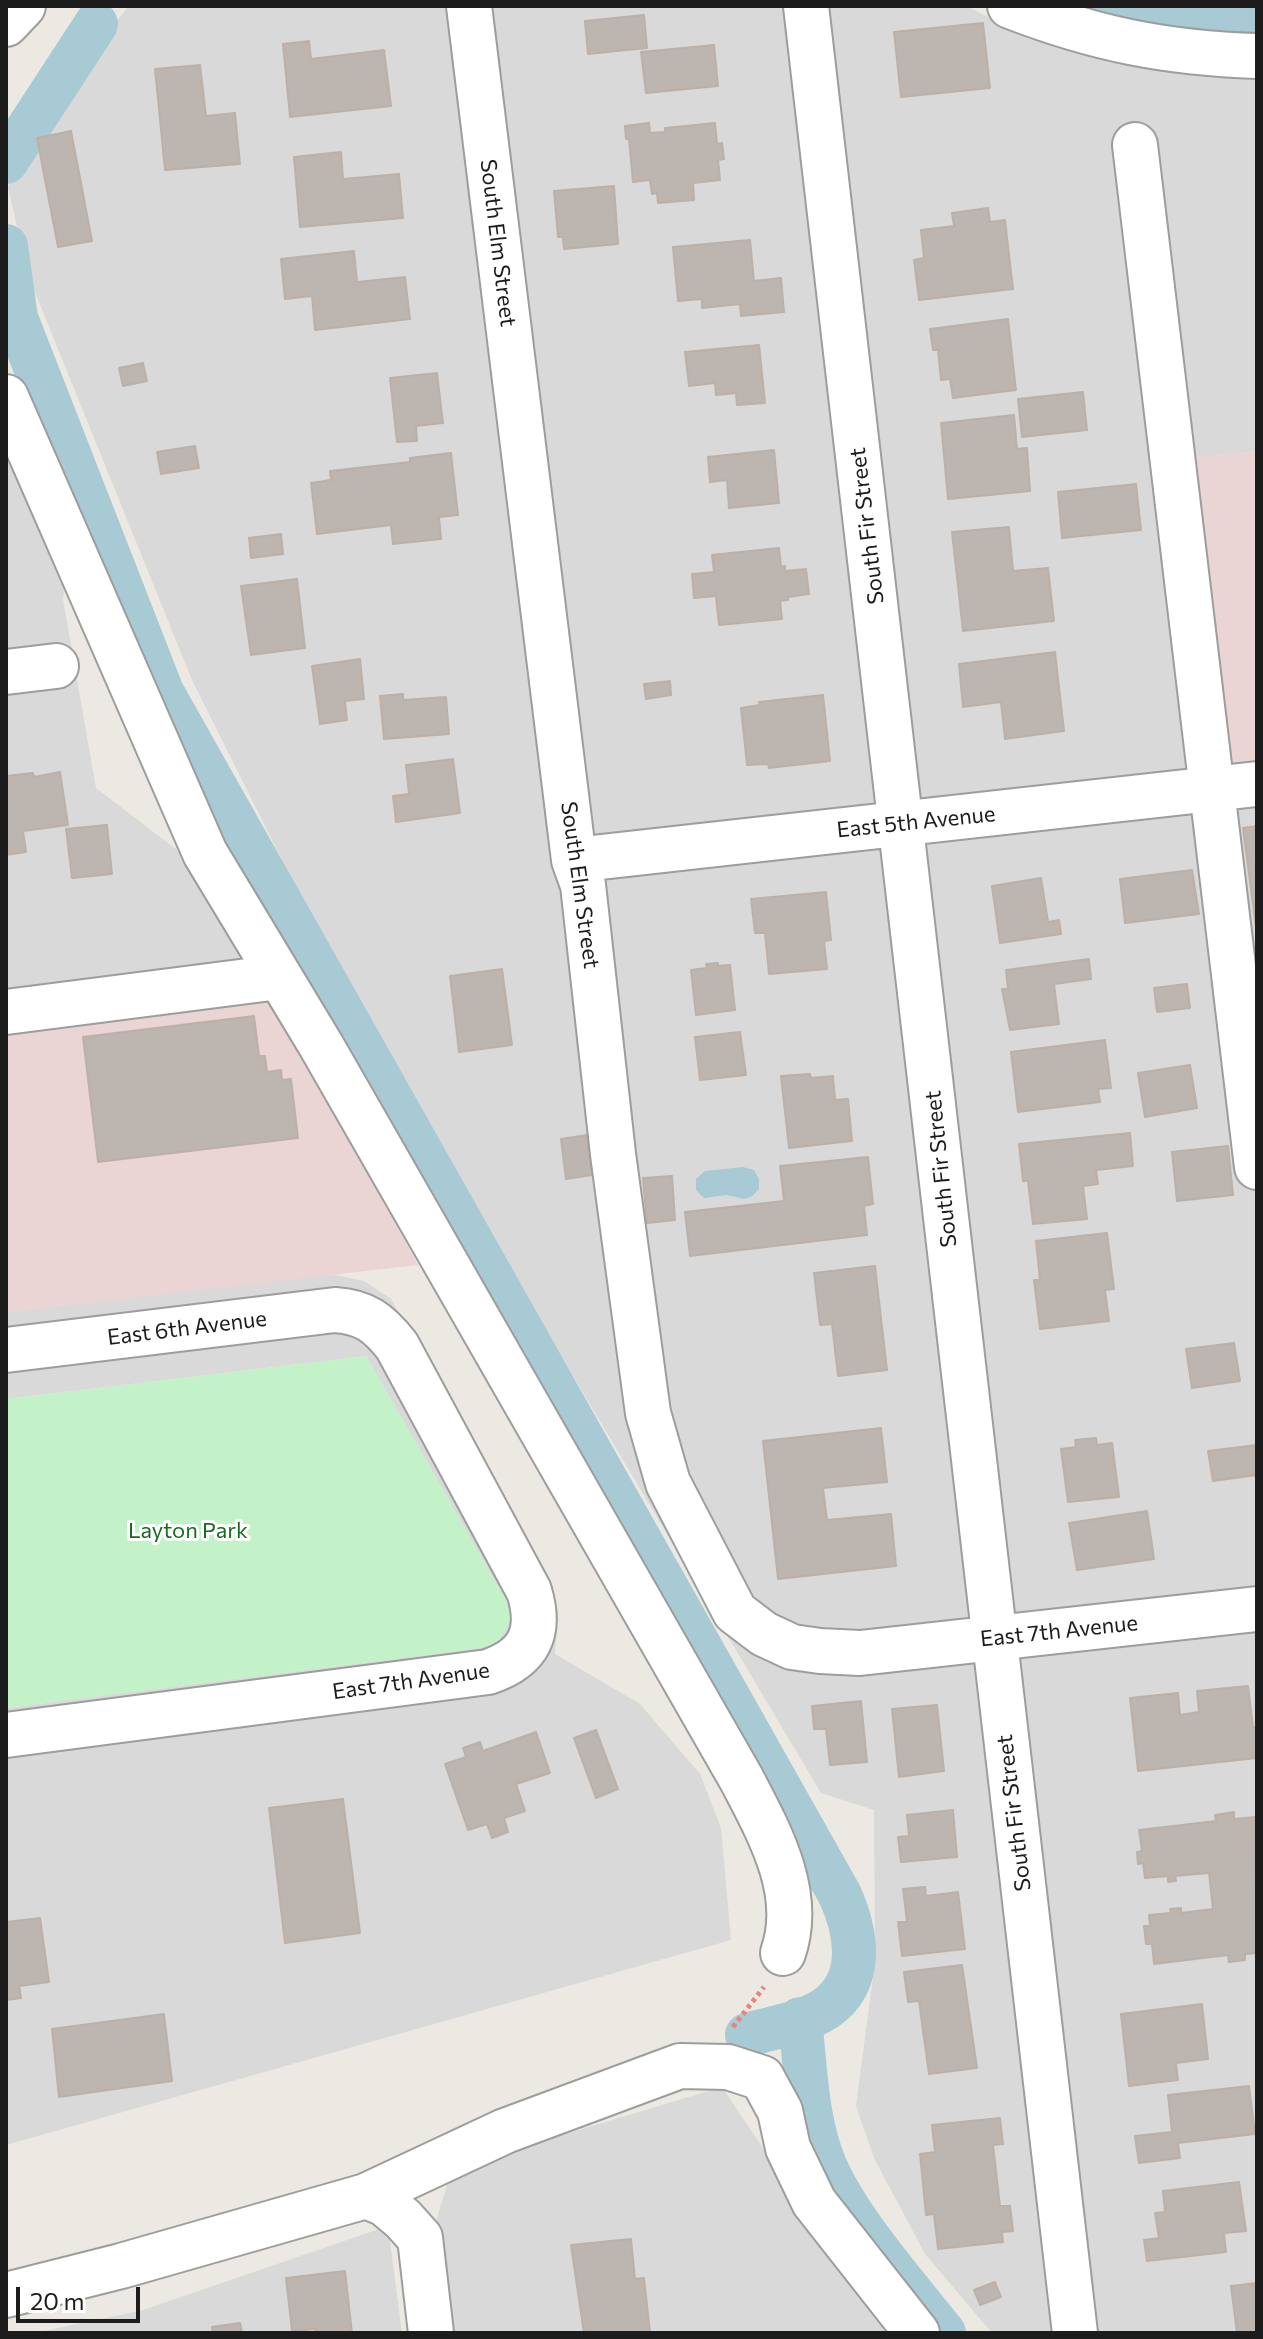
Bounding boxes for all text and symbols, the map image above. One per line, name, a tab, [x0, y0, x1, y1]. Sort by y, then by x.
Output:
street label: South Elm Street	[475, 158, 521, 328]
street label: South Fir Street	[844, 446, 890, 606]
street label: South Elm Street	[555, 800, 605, 970]
street label: East 5th Avenue	[835, 801, 997, 843]
street label: South Fir Street	[920, 1089, 962, 1249]
street label: East 6th Avenue	[106, 1305, 268, 1351]
park label: Layton Park	[128, 1518, 248, 1544]
street label: East 7th Avenue	[979, 1610, 1139, 1652]
street label: East 7th Avenue	[331, 1657, 491, 1705]
street label: South Fir Street	[991, 1733, 1037, 1893]
scale bar	[20, 2271, 144, 2321]
text: 20 m	[30, 2286, 84, 2315]

